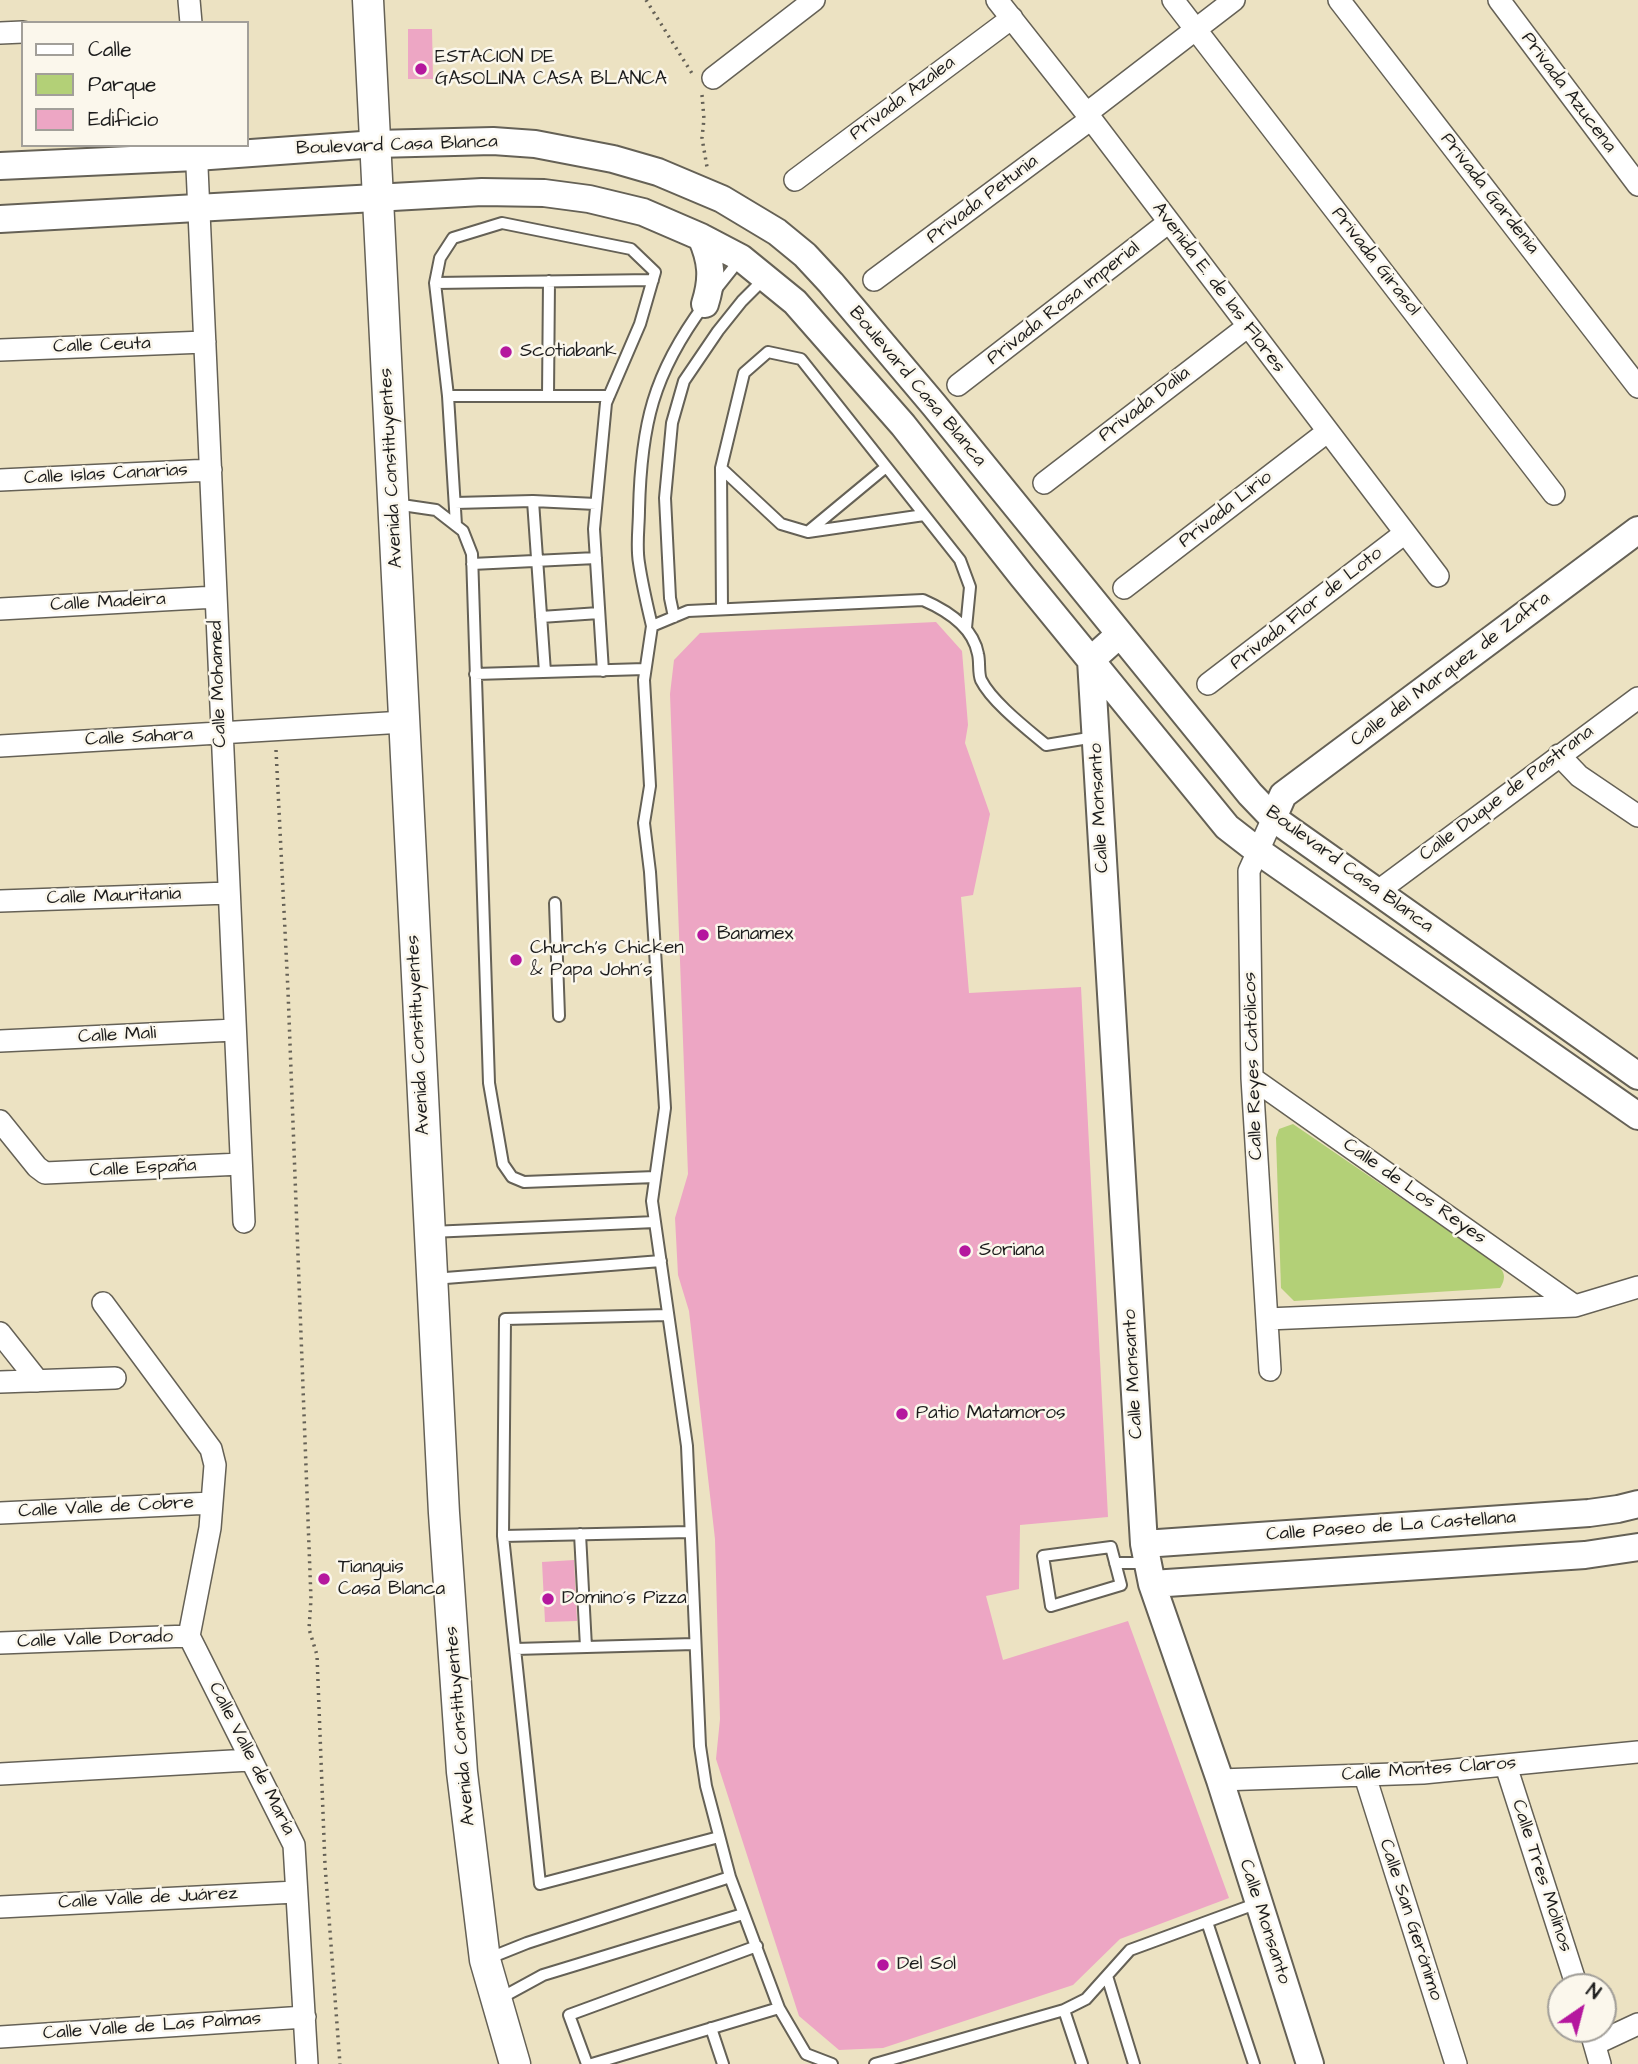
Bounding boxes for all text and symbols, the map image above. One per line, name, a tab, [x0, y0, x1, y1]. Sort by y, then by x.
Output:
legend	[21, 21, 248, 147]
street label: Privada Azucena	[1515, 28, 1621, 158]
text: Calle	[88, 35, 132, 64]
place label: ESTACION DE GASOLINA CASA BLANCA	[435, 47, 667, 91]
street label: Privada Azalea	[846, 52, 960, 146]
marker: ESTACION DE GASOLINA CASA BLANCA	[413, 61, 429, 77]
text: Parque	[88, 70, 156, 99]
text: Edificio	[88, 105, 158, 134]
street label: Privada Gardenia	[1435, 129, 1543, 259]
street label: Boulevard Casa Blanca	[296, 131, 498, 161]
street label: Privada Petunia	[923, 151, 1043, 249]
street label: Avenida E. de las Flores	[1146, 198, 1290, 378]
street label: Privada Girasol	[1326, 203, 1424, 321]
street label: Privada Rosa Imperial	[983, 237, 1145, 371]
street label: Boulevard Casa Blanca	[843, 302, 991, 472]
street label: Calle Ceuta	[53, 333, 151, 359]
place label: Scotiabank	[520, 341, 617, 363]
marker: Scotiabank	[498, 344, 514, 360]
street label: Privada Dalia	[1095, 362, 1195, 448]
street label: Avenida Constituyentes	[375, 367, 409, 569]
street label: Calle Islas Canarias	[23, 459, 189, 491]
street label: Privada Lirio	[1175, 467, 1277, 553]
street label: Privada Flor de Loto	[1226, 543, 1388, 675]
street label: Calle del Marquez de Zafra	[1347, 588, 1555, 752]
street label: Calle Madeira	[50, 589, 166, 617]
street label: Calle Mohamed	[205, 620, 233, 748]
street label: Calle Duque de Pastrana	[1415, 721, 1599, 867]
street label: Calle Sahara	[84, 724, 194, 752]
street label: Calle Monsanto	[1085, 743, 1115, 873]
street label: Boulevard Casa Blanca	[1261, 801, 1437, 939]
street label: Calle Mauritania	[46, 883, 182, 911]
place label: Banamex	[717, 924, 793, 946]
marker: Banamex	[695, 927, 711, 943]
street label: Avenida Constituyentes	[402, 934, 436, 1136]
place label: Church's Chicken & Papa John´s	[530, 938, 684, 982]
marker: Church's Chicken & Papa John´s	[508, 952, 524, 968]
street label: Calle Reyes Católicos	[1239, 972, 1269, 1160]
street label: Calle Mali	[77, 1023, 157, 1049]
street label: Calle de Los Reyes	[1338, 1134, 1490, 1250]
street label: Calle España	[89, 1155, 197, 1183]
place label: Soriana	[979, 1240, 1044, 1262]
marker: Soriana	[957, 1243, 973, 1259]
street label: Calle Monsanto	[1119, 1309, 1149, 1439]
place label: Patio Matamoros	[916, 1403, 1066, 1425]
marker: Patio Matamoros	[894, 1406, 910, 1422]
street label: Calle Valle de Cobre	[18, 1492, 194, 1524]
street label: Calle Paseo de La Castellana	[1265, 1507, 1517, 1547]
place label: Tianguis Casa Blanca	[338, 1557, 445, 1601]
marker: Tianguis Casa Blanca	[316, 1571, 332, 1587]
place label: Domino´s Pizza	[562, 1588, 687, 1610]
marker: Domino´s Pizza	[540, 1591, 556, 1607]
street label: Avenida Constituyentes	[441, 1625, 481, 1827]
street label: Calle Valle Dorado	[17, 1626, 173, 1654]
street label: Calle Valle de María	[203, 1679, 299, 1839]
street label: Calle Montes Claros	[1341, 1753, 1517, 1787]
street label: Calle Tres Molinos	[1506, 1797, 1576, 1955]
street label: Calle San Gerónimo	[1373, 1836, 1447, 2004]
street label: Calle Monsanto	[1233, 1857, 1295, 1987]
street label: Calle Valle de Juárez	[58, 1883, 238, 1915]
place label: Del Sol	[897, 1954, 956, 1976]
marker: Del Sol	[875, 1957, 891, 1973]
north arrow	[1547, 1973, 1617, 2043]
text: N	[1581, 1978, 1606, 2006]
street label: Calle Valle de Las Palmas	[42, 2008, 262, 2046]

